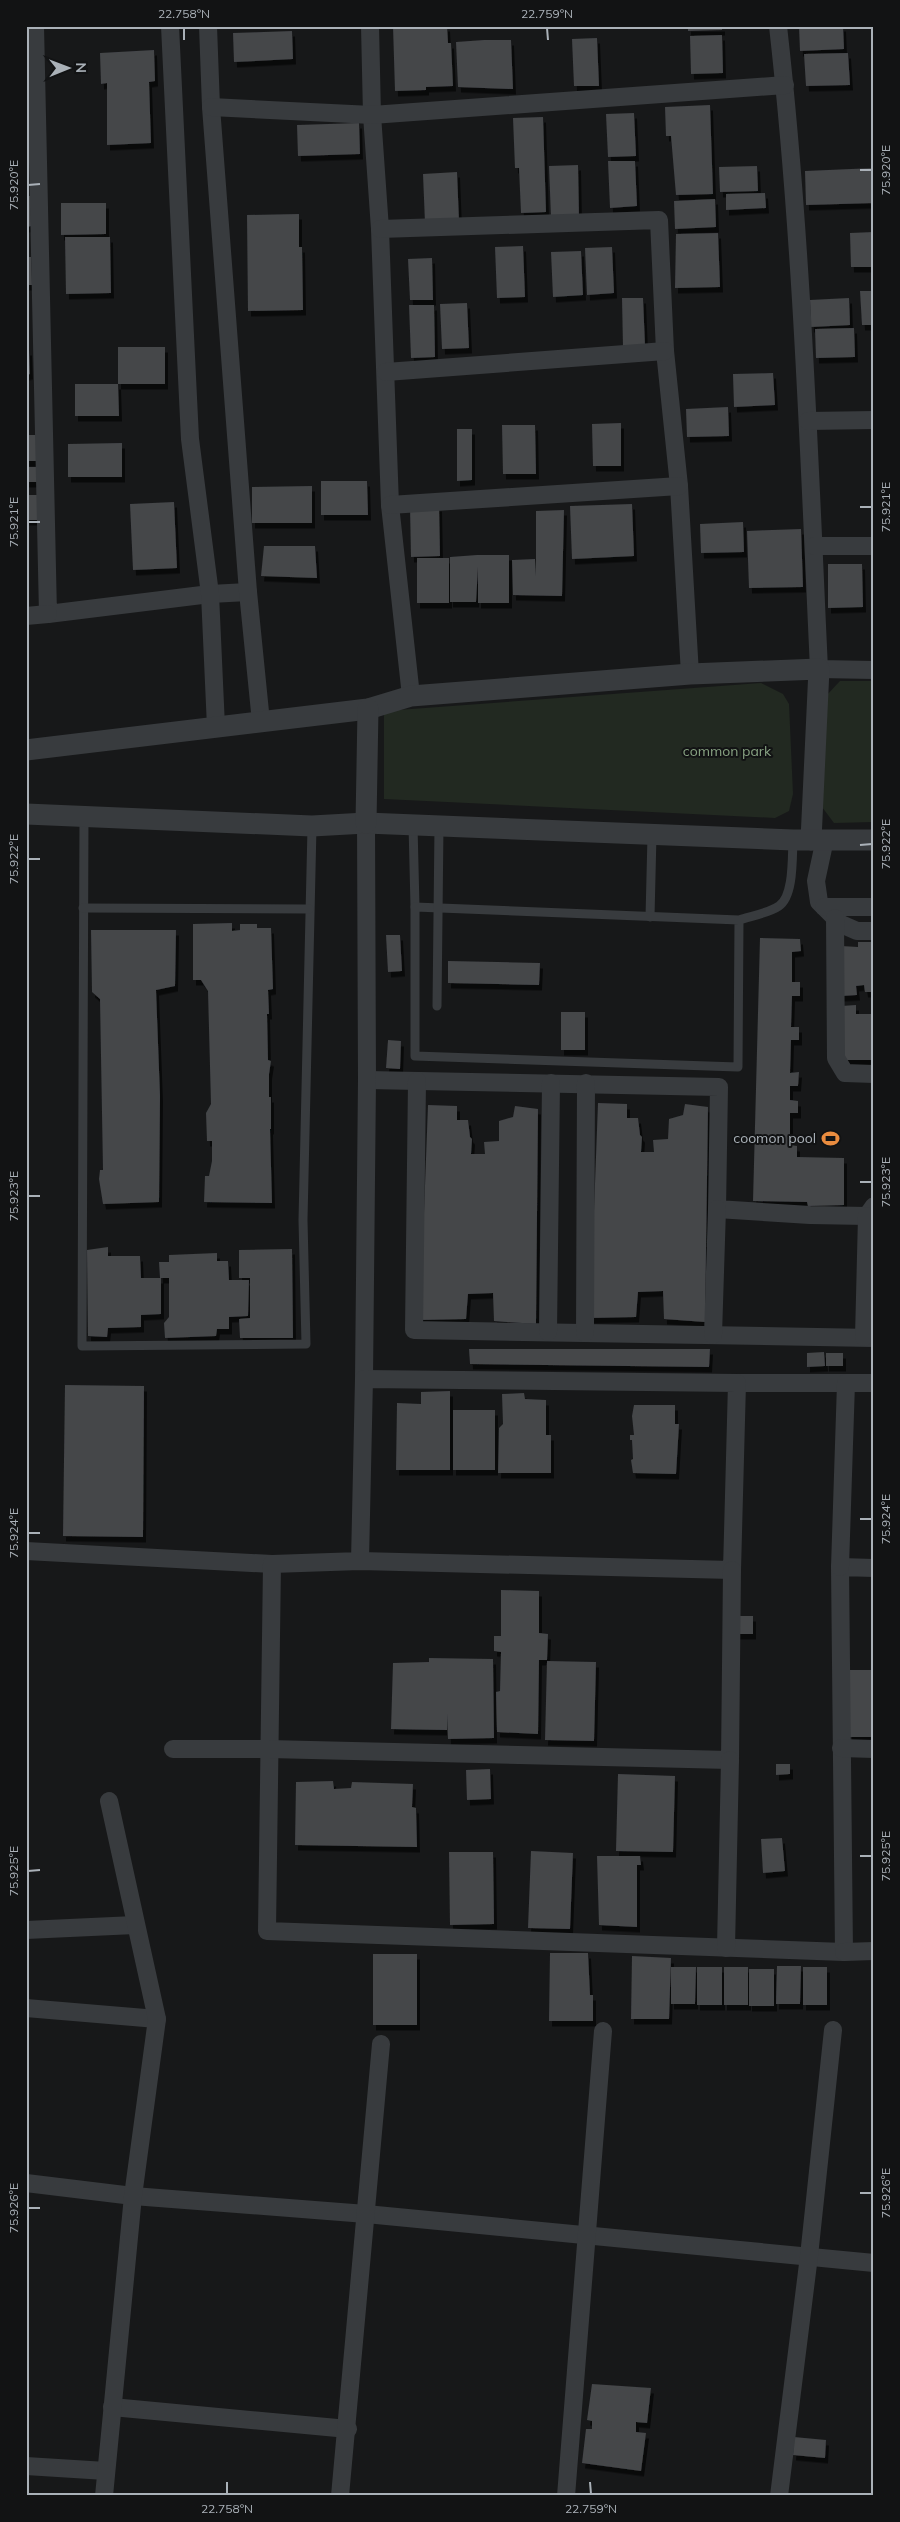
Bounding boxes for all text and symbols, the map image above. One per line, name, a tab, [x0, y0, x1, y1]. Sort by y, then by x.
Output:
text: 22.758°N	[158, 6, 210, 21]
text: 22.759°N	[521, 6, 573, 21]
north arrow	[42, 42, 92, 92]
text: N	[72, 62, 90, 73]
text: 75.920°E	[878, 145, 893, 195]
text: 75.920°E	[6, 160, 21, 210]
text: 75.921°E	[878, 482, 893, 532]
text: 75.921°E	[6, 497, 21, 547]
park label: common park	[683, 742, 772, 760]
text: 75.922°E	[878, 819, 893, 869]
text: 75.922°E	[6, 834, 21, 884]
sports icon: coomon pool	[820, 1128, 840, 1148]
place label: coomon pool	[733, 1129, 816, 1147]
text: 75.923°E	[878, 1157, 893, 1207]
text: 75.923°E	[6, 1171, 21, 1221]
text: 75.924°E	[878, 1494, 893, 1544]
text: 75.924°E	[6, 1508, 21, 1558]
text: 75.925°E	[878, 1831, 893, 1881]
text: 75.925°E	[6, 1846, 21, 1896]
text: 75.926°E	[878, 2168, 893, 2218]
text: 75.926°E	[6, 2183, 21, 2233]
text: 22.758°N	[201, 2501, 253, 2516]
text: 22.759°N	[565, 2501, 617, 2516]

